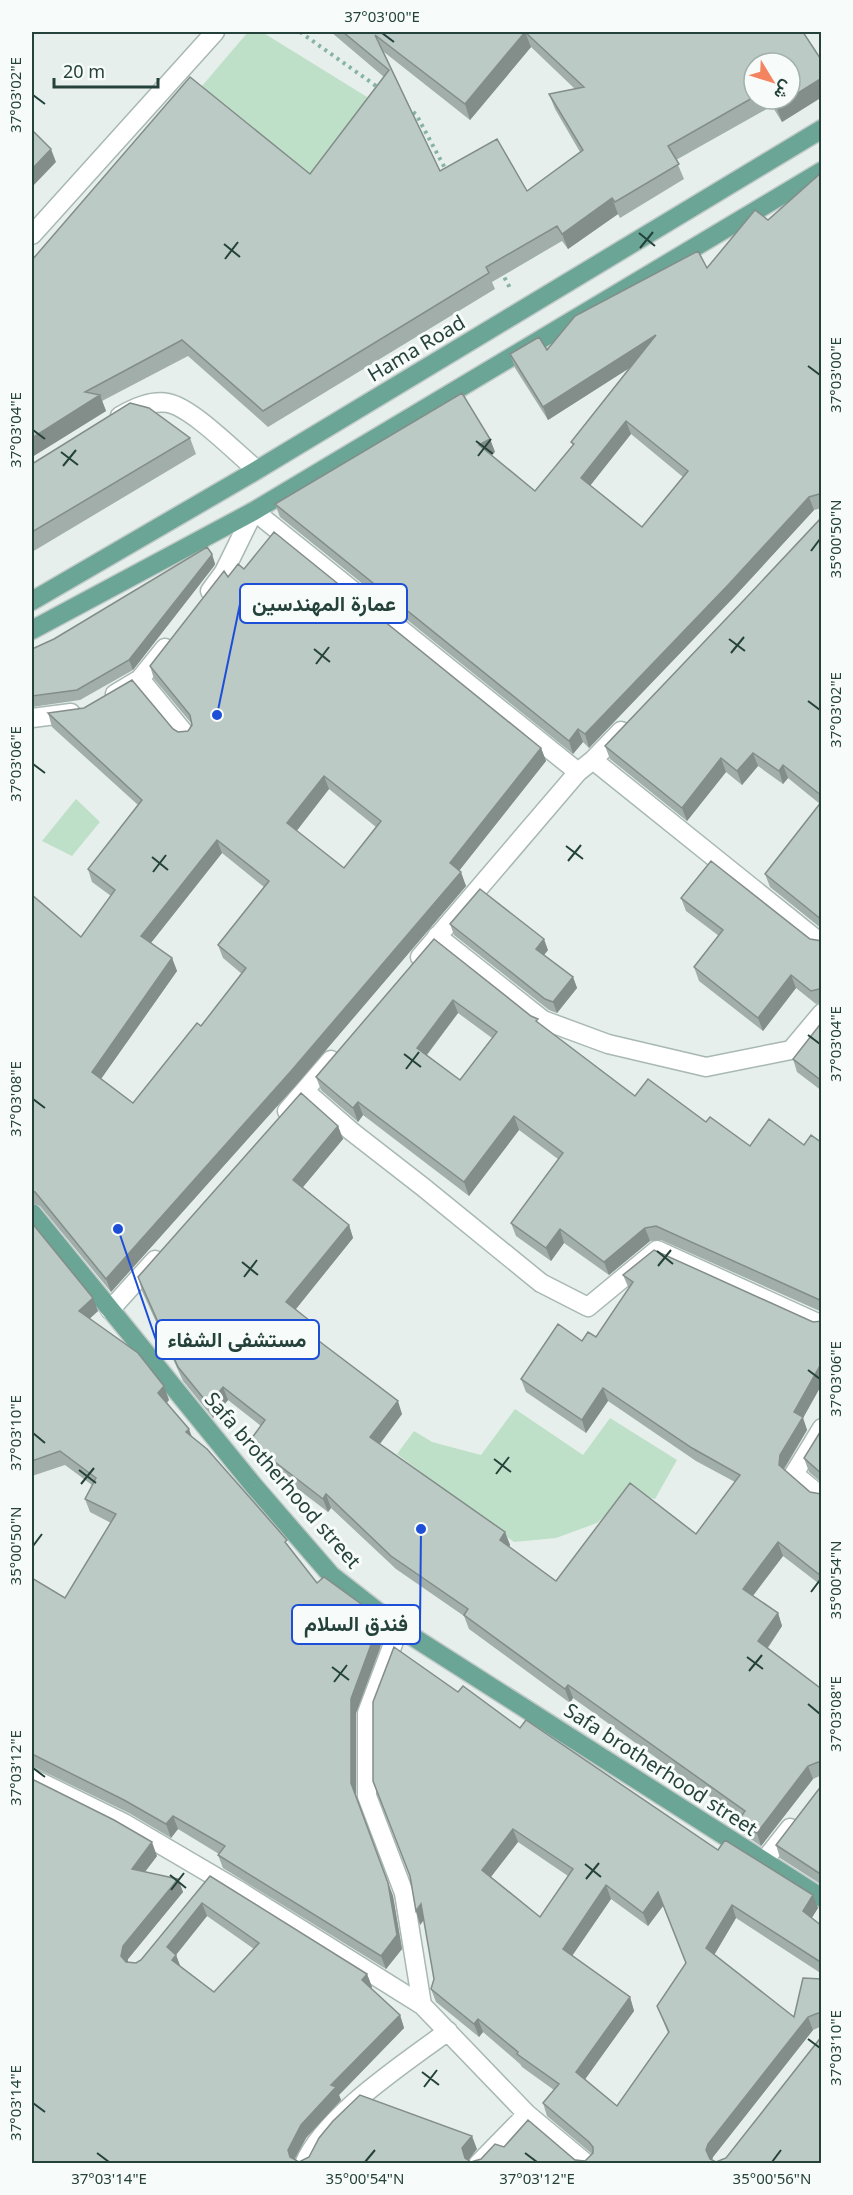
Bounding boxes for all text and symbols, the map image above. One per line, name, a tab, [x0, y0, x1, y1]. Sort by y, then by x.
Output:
text: 37°03'00"E	[344, 6, 420, 26]
scale bar	[54, 51, 158, 89]
north arrow	[742, 51, 802, 111]
text: 37°03'02"E	[5, 57, 25, 133]
text: 20 m	[63, 59, 105, 83]
text: ش	[769, 76, 798, 105]
street label: Hama Road	[362, 308, 470, 388]
text: 37°03'00"E	[825, 337, 845, 413]
text: 37°03'04"E	[5, 392, 25, 468]
text: 35°00'50"N	[825, 500, 845, 578]
callout: عمارة المهندسين	[240, 584, 407, 623]
text: عمارة المهندسين	[252, 589, 396, 617]
text: 37°03'02"E	[825, 672, 845, 748]
text: 37°03'06"E	[5, 726, 25, 802]
text: 37°03'04"E	[825, 1006, 845, 1082]
text: 37°03'08"E	[5, 1061, 25, 1137]
callout: مستشفى الشفاء	[156, 1320, 319, 1359]
text: مستشفى الشفاء	[168, 1325, 306, 1353]
text: 37°03'06"E	[825, 1341, 845, 1417]
street label: Safa brotherhood street	[199, 1386, 367, 1574]
text: 37°03'10"E	[5, 1395, 25, 1471]
text: 35°00'50"N	[5, 1507, 25, 1585]
text: 35°00'54"N	[825, 1541, 845, 1619]
callout: فندق السلام	[292, 1605, 420, 1644]
text: فندق السلام	[304, 1609, 408, 1638]
text: 37°03'08"E	[825, 1676, 845, 1752]
street label: Safa brotherhood street	[559, 1696, 763, 1842]
text: 37°03'12"E	[5, 1730, 25, 1806]
text: 37°03'10"E	[825, 2010, 845, 2086]
text: 37°03'14"E	[5, 2065, 25, 2141]
text: 37°03'14"E	[71, 2168, 147, 2188]
text: 35°00'54"N	[326, 2168, 404, 2188]
text: 37°03'12"E	[499, 2168, 575, 2188]
text: 35°00'56"N	[733, 2168, 811, 2188]

